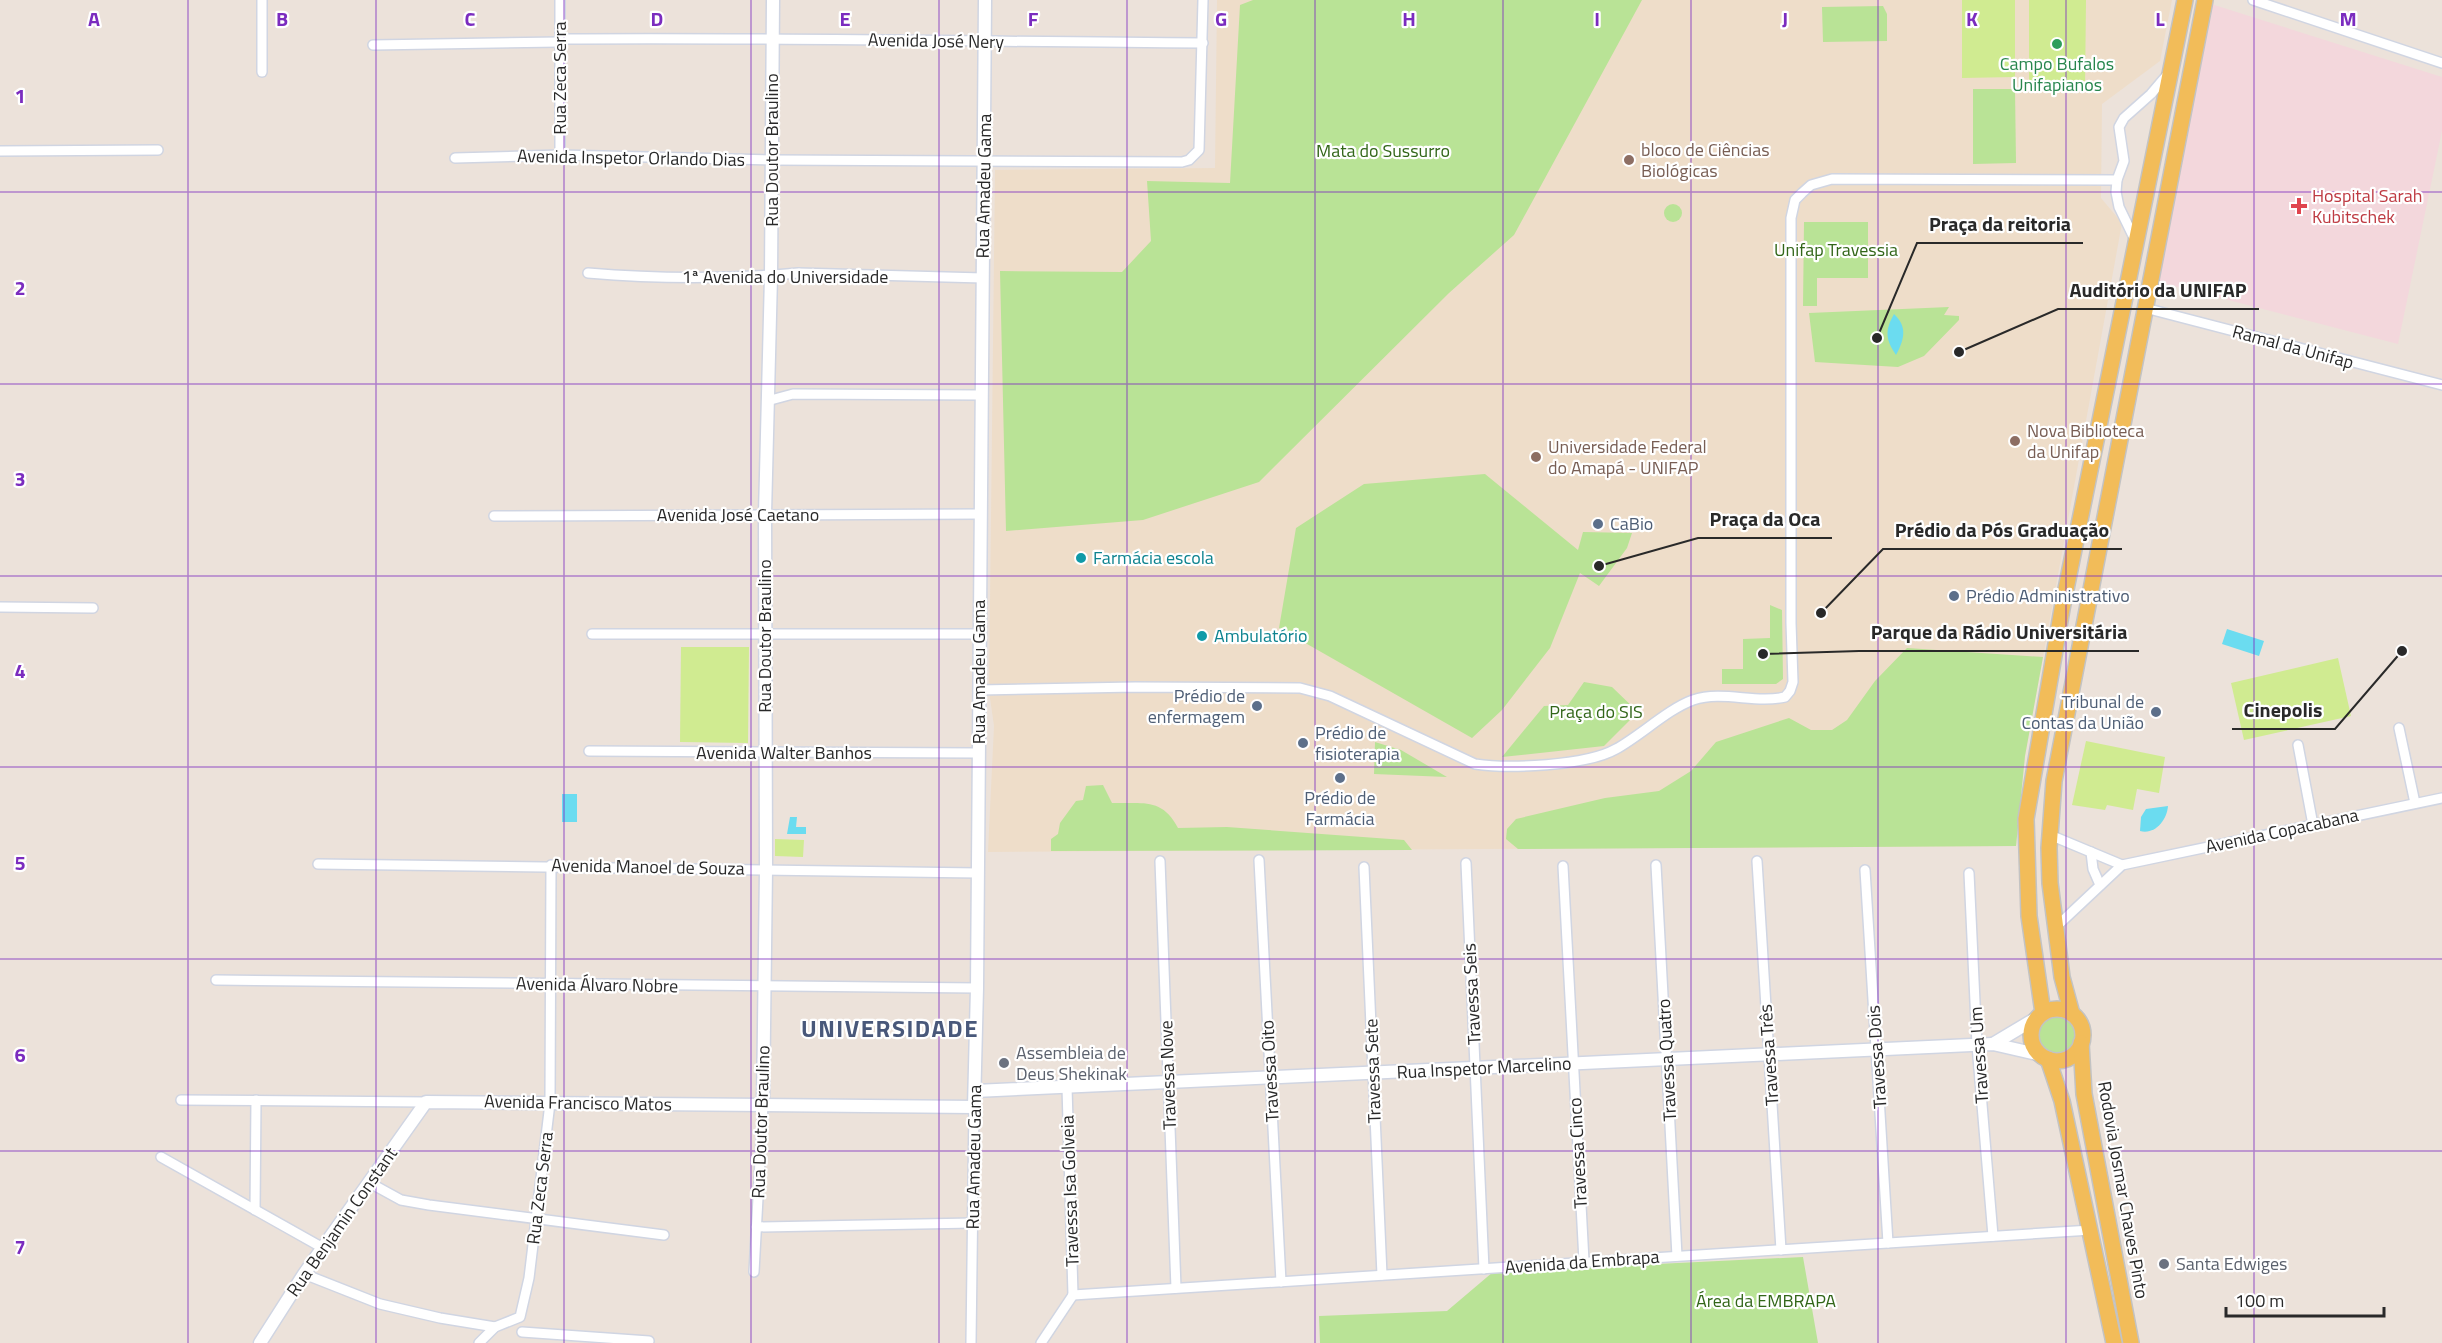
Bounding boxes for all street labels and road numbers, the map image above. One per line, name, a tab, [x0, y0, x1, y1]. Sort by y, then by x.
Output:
street label: Rua Zeca Serra	[546, 21, 573, 135]
street label: Avenida José Nery	[868, 26, 1005, 55]
street label: Rua Doutor Braulino	[758, 73, 785, 227]
street label: Rua Amadeu Gama	[969, 113, 998, 259]
street label: Avenida Inspetor Orlando Dias	[517, 142, 745, 173]
street label: 1ª Avenida do Universidade	[682, 263, 888, 290]
street label: Ramal da Unifap	[2230, 317, 2357, 376]
street label: Avenida José Caetano	[657, 501, 819, 528]
street label: Rua Doutor Braulino	[751, 559, 778, 713]
street label: Rua Amadeu Gama	[965, 600, 992, 744]
street label: Avenida Walter Banhos	[696, 739, 872, 766]
street label: Avenida Copacabana	[2203, 801, 2361, 860]
street label: Avenida Manoel de Souza	[551, 851, 745, 882]
street label: Travessa Seis	[1455, 943, 1488, 1045]
street label: Avenida Álvaro Nobre	[516, 970, 678, 999]
street label: Travessa Quatro	[1650, 998, 1683, 1122]
street label: Travessa Três	[1751, 1003, 1786, 1107]
street label: Travessa Dois	[1859, 1004, 1894, 1110]
street label: Travessa Um	[1962, 1006, 1995, 1104]
street label: Travessa Sete	[1357, 1018, 1388, 1124]
street label: Travessa Oito	[1253, 1019, 1286, 1123]
street label: Travessa Nove	[1152, 1020, 1183, 1130]
street label: Rua Doutor Braulino	[744, 1045, 777, 1199]
street label: Rua Inspetor Marcelino	[1396, 1049, 1572, 1086]
street label: Rodovia Josmar Chaves Pinto	[2091, 1079, 2156, 1301]
street label: Rua Amadeu Gama	[959, 1084, 988, 1230]
street label: Avenida Francisco Matos	[484, 1087, 672, 1118]
street label: Travessa Cinco	[1561, 1097, 1594, 1209]
street label: Travessa Isa Golveia	[1053, 1115, 1086, 1267]
street label: Rua Zeca Serra	[519, 1130, 560, 1246]
street label: Rua Benjamin Constant	[280, 1141, 404, 1302]
street label: Avenida da Embrapa	[1504, 1243, 1660, 1280]

